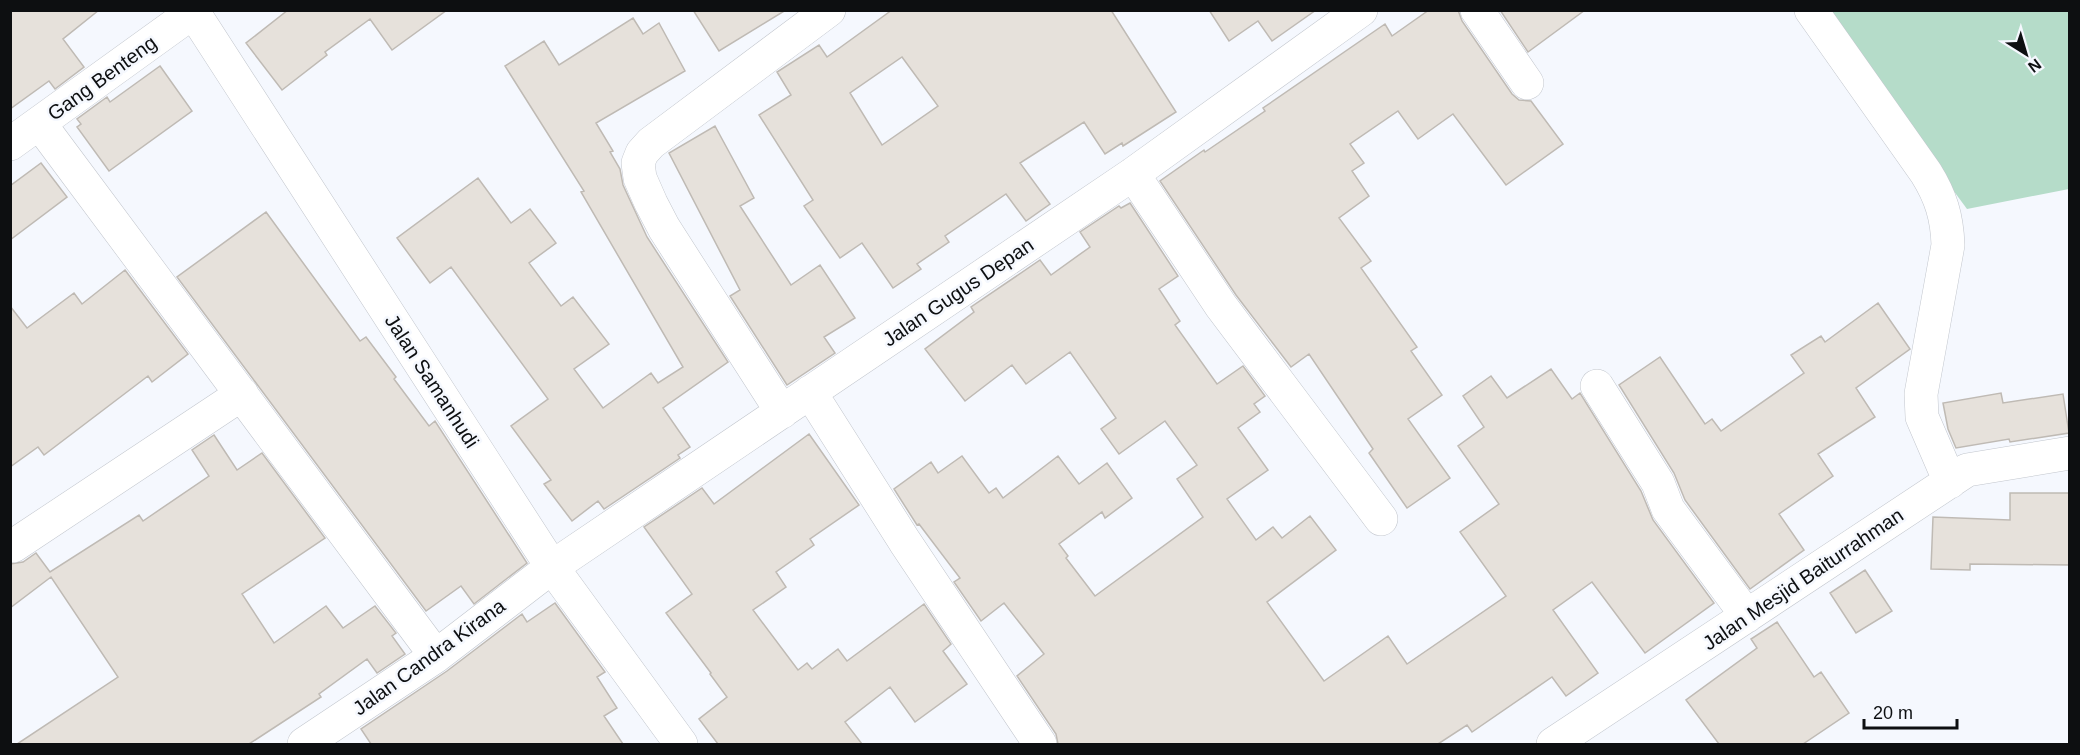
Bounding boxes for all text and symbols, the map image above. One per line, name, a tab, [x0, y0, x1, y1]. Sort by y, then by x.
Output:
north arrow	[1996, 24, 2056, 84]
street label: Gang Benteng	[43, 31, 161, 125]
text: N	[2025, 55, 2044, 76]
street label: Jalan Gugus Depan	[879, 233, 1037, 351]
street label: Jalan Samanhudi	[381, 310, 483, 452]
street label: Jalan Mesjid Baiturrahman	[1699, 504, 1907, 654]
street label: Jalan Candra Kirana	[349, 594, 510, 719]
scale bar	[1864, 692, 1957, 730]
text: 20 m	[1873, 703, 1913, 723]

